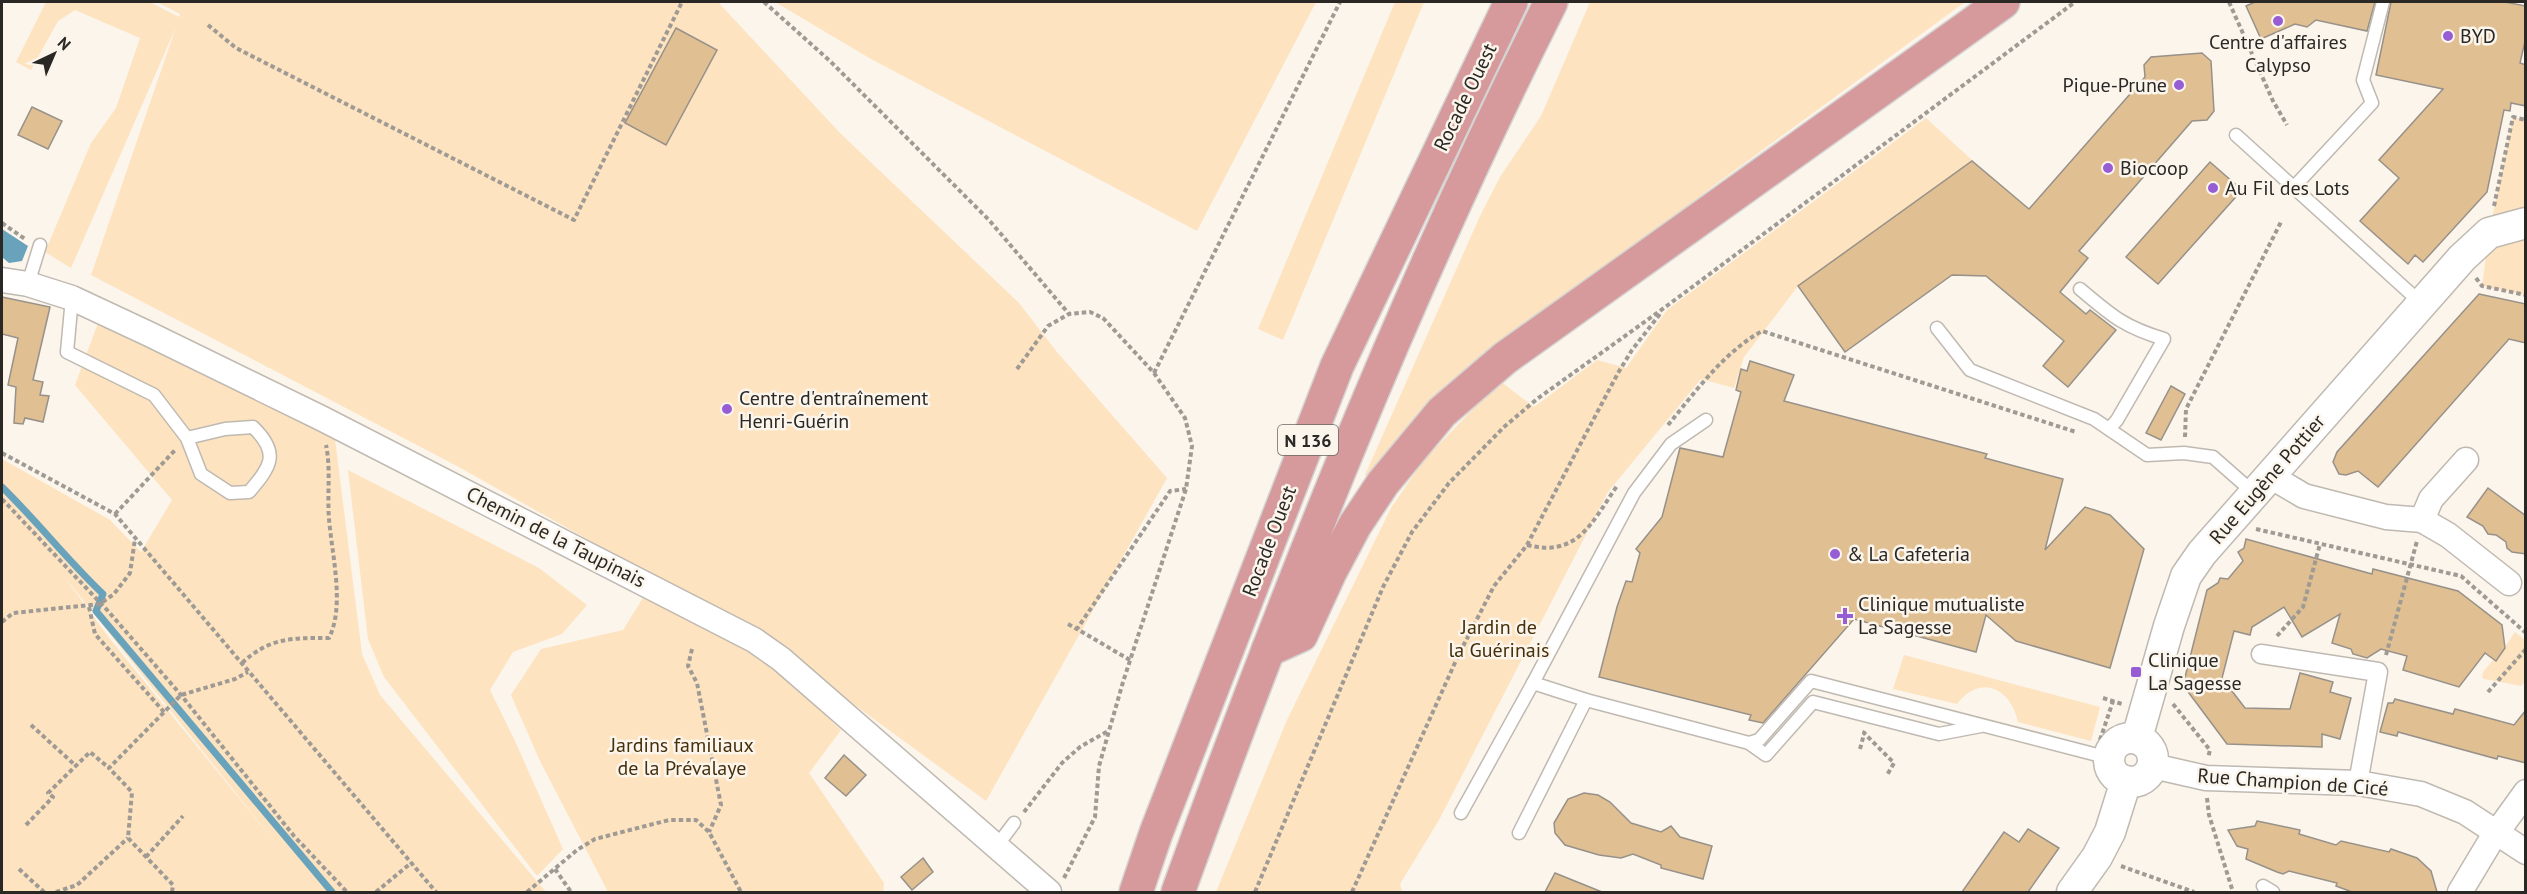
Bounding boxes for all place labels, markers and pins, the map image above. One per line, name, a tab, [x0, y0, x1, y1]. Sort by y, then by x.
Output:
marker: Centre d'affaires Calypso	[2271, 14, 2285, 28]
place label: BYD	[2460, 23, 2496, 49]
place label: Centre d'affaires Calypso	[2209, 29, 2347, 78]
marker: BYD	[2441, 29, 2455, 43]
place label: Pique-Prune	[2062, 72, 2167, 98]
marker: Pique-Prune	[2172, 78, 2186, 92]
place label: Biocoop	[2120, 155, 2189, 181]
marker: Biocoop	[2101, 161, 2115, 175]
place label: Au Fil des Lots	[2225, 175, 2349, 201]
marker: Au Fil des Lots	[2206, 181, 2220, 195]
place label: Centre d'entraînement Henri-Guérin	[739, 385, 928, 434]
marker: Centre d'entraînement Henri-Guérin	[720, 402, 734, 416]
place label: & La Cafeteria	[1847, 541, 1970, 567]
marker: & La Cafeteria	[1828, 547, 1842, 561]
place label: Clinique mutualiste La Sagesse	[1858, 591, 2025, 640]
marker: Clinique mutualiste La Sagesse	[1836, 607, 1854, 625]
place label: Clinique La Sagesse	[2148, 647, 2242, 696]
marker: Clinique La Sagesse	[2129, 665, 2143, 679]

